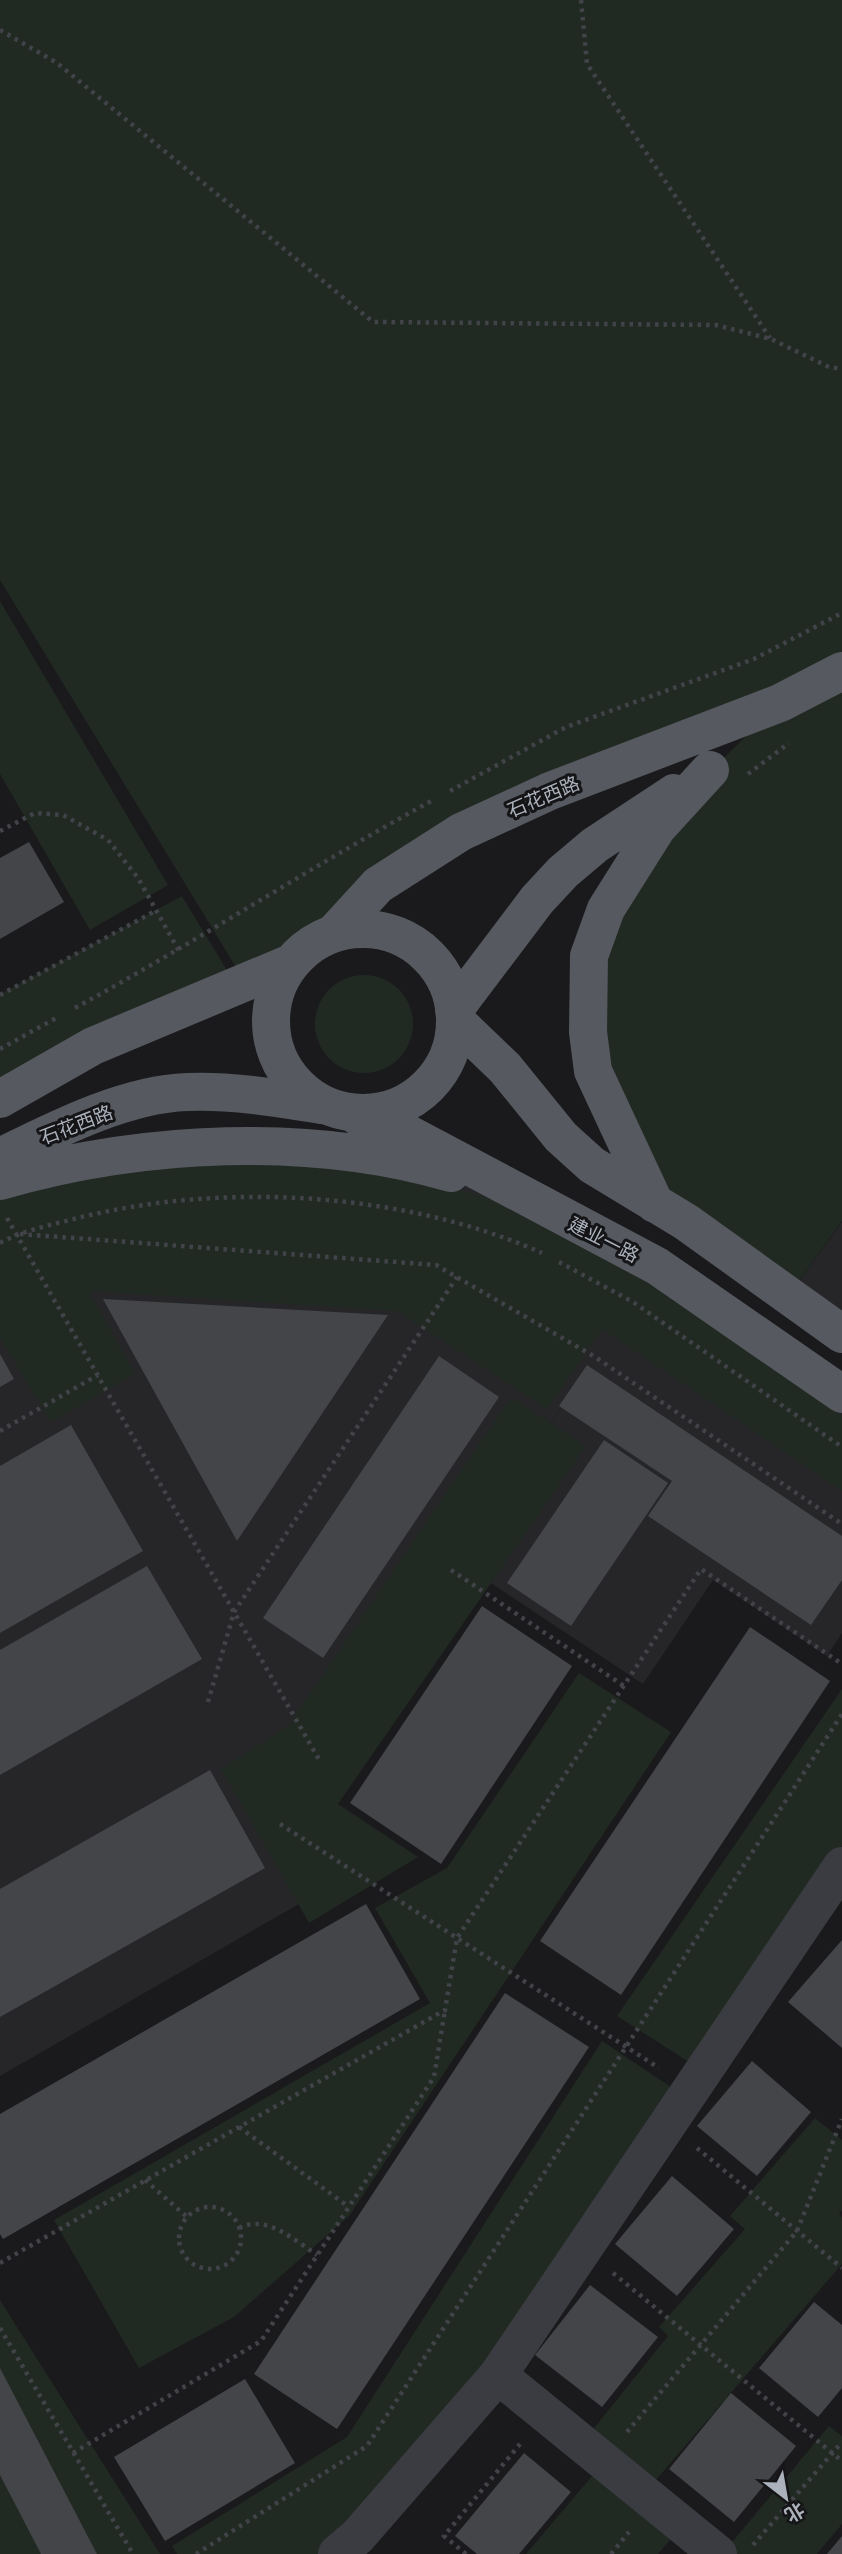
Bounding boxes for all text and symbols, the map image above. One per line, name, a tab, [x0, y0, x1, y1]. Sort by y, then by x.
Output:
street label: 石花西路	[504, 771, 582, 821]
street label: 石花西路	[36, 1100, 116, 1148]
street label: 建业一路	[565, 1211, 643, 1267]
north arrow	[751, 2463, 821, 2533]
text: 北	[781, 2498, 809, 2528]

